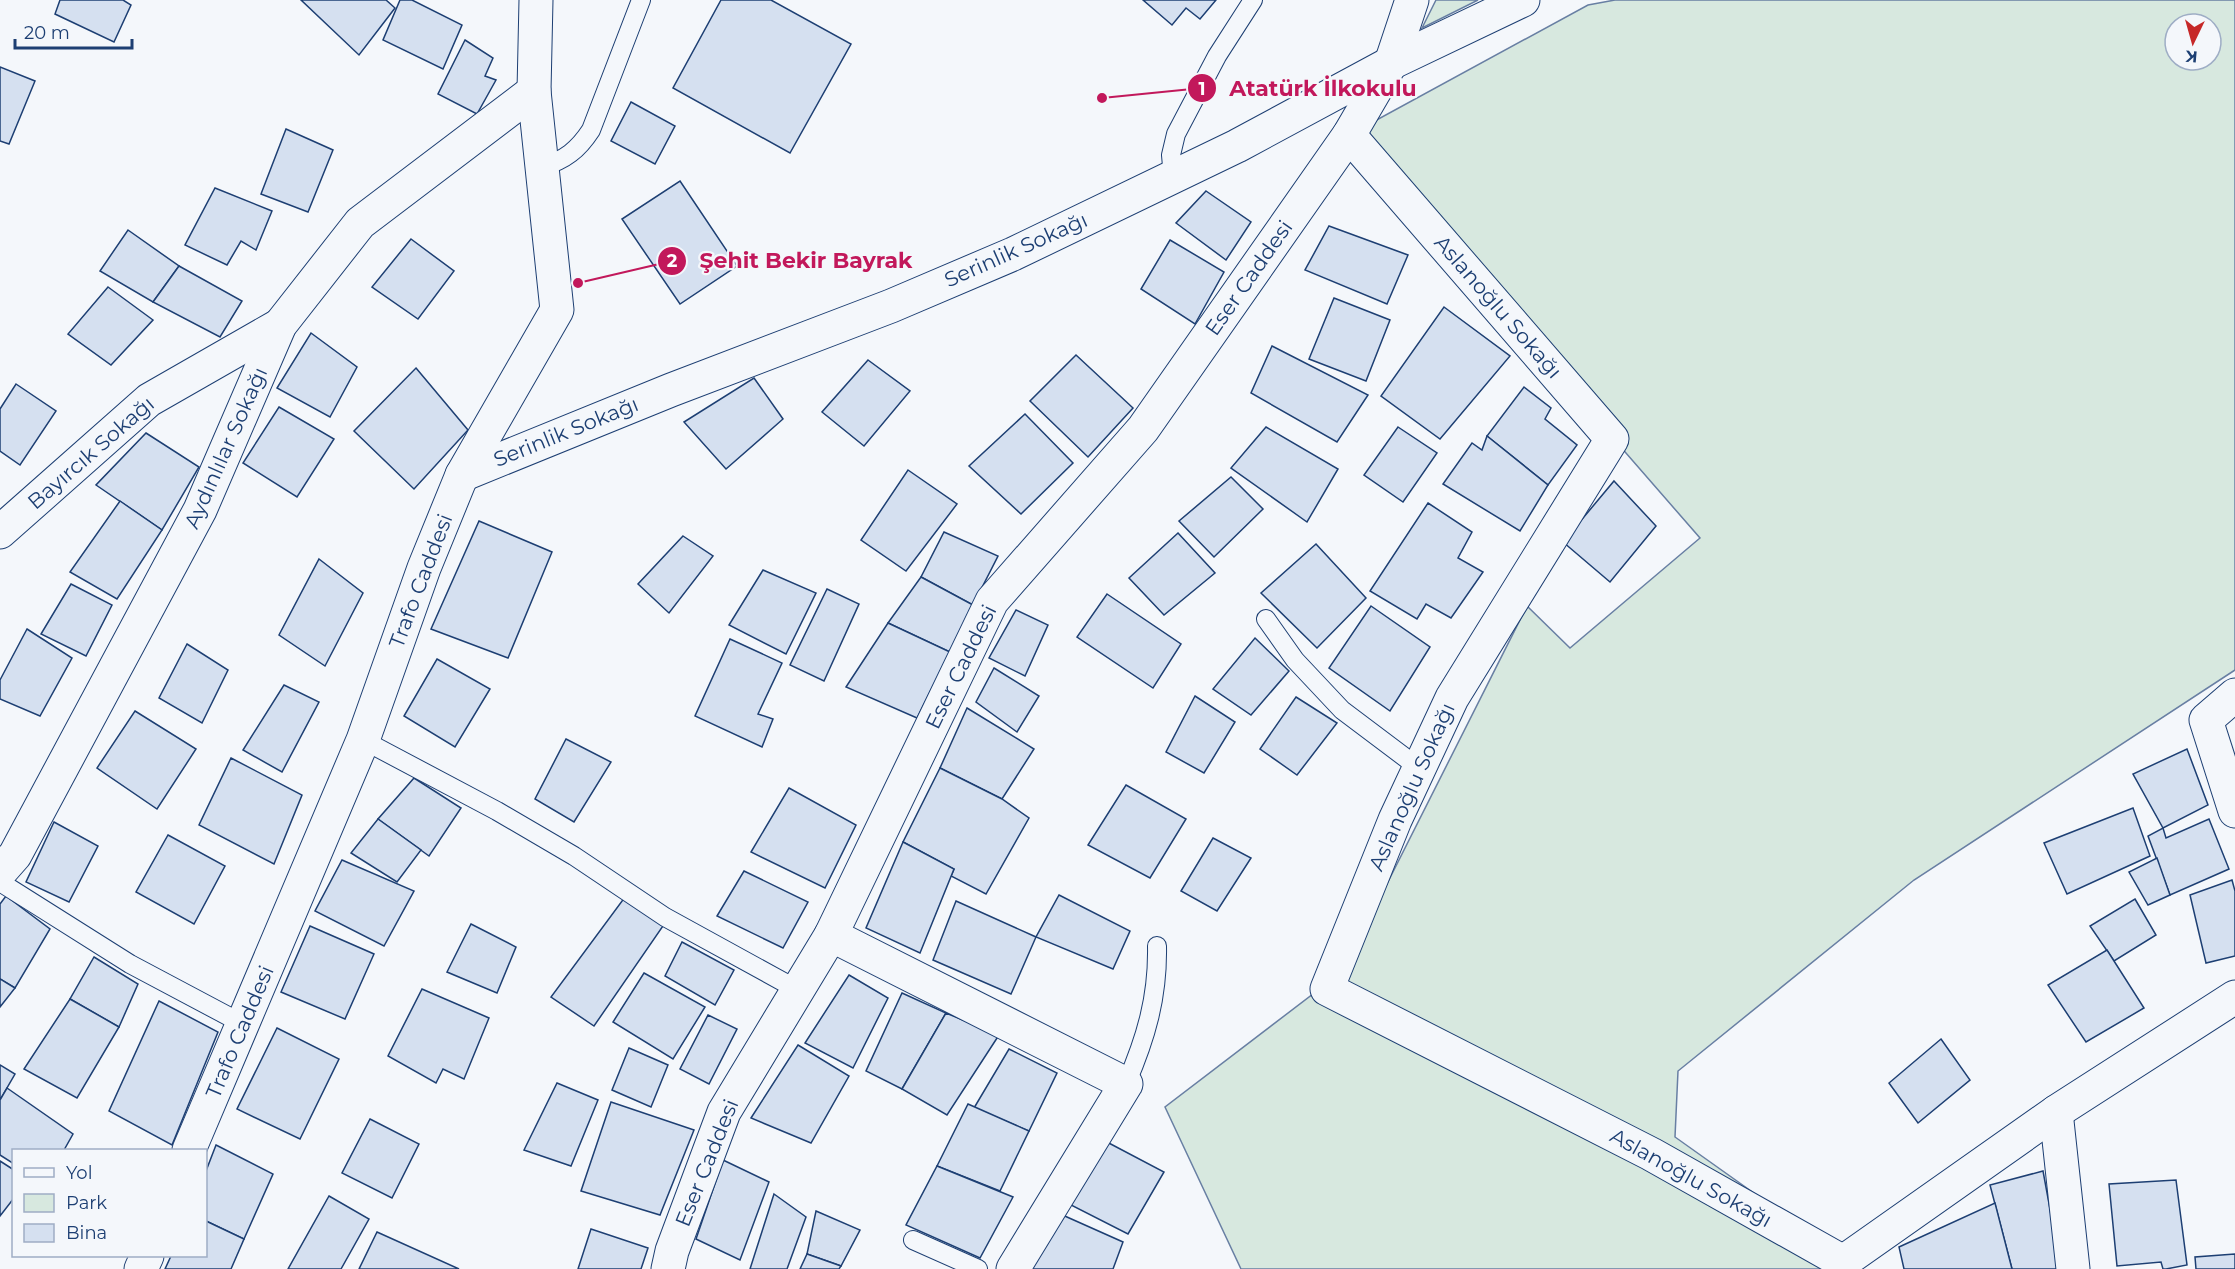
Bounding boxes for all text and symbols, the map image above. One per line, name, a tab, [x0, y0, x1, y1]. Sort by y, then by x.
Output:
scale bar	[15, 12, 132, 50]
north arrow	[2163, 12, 2223, 72]
text: 20 m	[24, 22, 70, 44]
text: K	[2184, 46, 2198, 66]
callout: Atatürk İlkokulu	[1187, 68, 1429, 108]
text: Atatürk İlkokulu	[1228, 75, 1417, 102]
text: 1	[1198, 78, 1206, 100]
street label: Serinlik Sokağı	[940, 207, 1091, 292]
street label: Eser Caddesi	[1200, 215, 1298, 340]
street label: Aslanoğlu Sokağı	[1430, 230, 1567, 383]
callout: Şehit Bekir Bayrak	[657, 241, 924, 281]
text: Şehit Bekir Bayrak	[700, 247, 913, 274]
text: 2	[667, 250, 678, 272]
street label: Aydınlılar Sokağı	[179, 363, 272, 532]
street label: Bayırcık Sokağı	[22, 391, 159, 514]
street label: Serinlik Sokağı	[490, 391, 642, 472]
street label: Trafo Caddesi	[384, 510, 458, 651]
street label: Eser Caddesi	[920, 601, 1001, 733]
street label: Aslanoğlu Sokağı	[1363, 699, 1460, 875]
street label: Trafo Caddesi	[200, 962, 279, 1102]
street label: Eser Caddesi	[670, 1096, 743, 1230]
street label: Aslanoğlu Sokağı	[1606, 1123, 1777, 1232]
legend	[12, 1149, 207, 1257]
text: Yol	[66, 1162, 92, 1184]
text: Park	[66, 1192, 107, 1214]
text: Bina	[66, 1222, 107, 1244]

